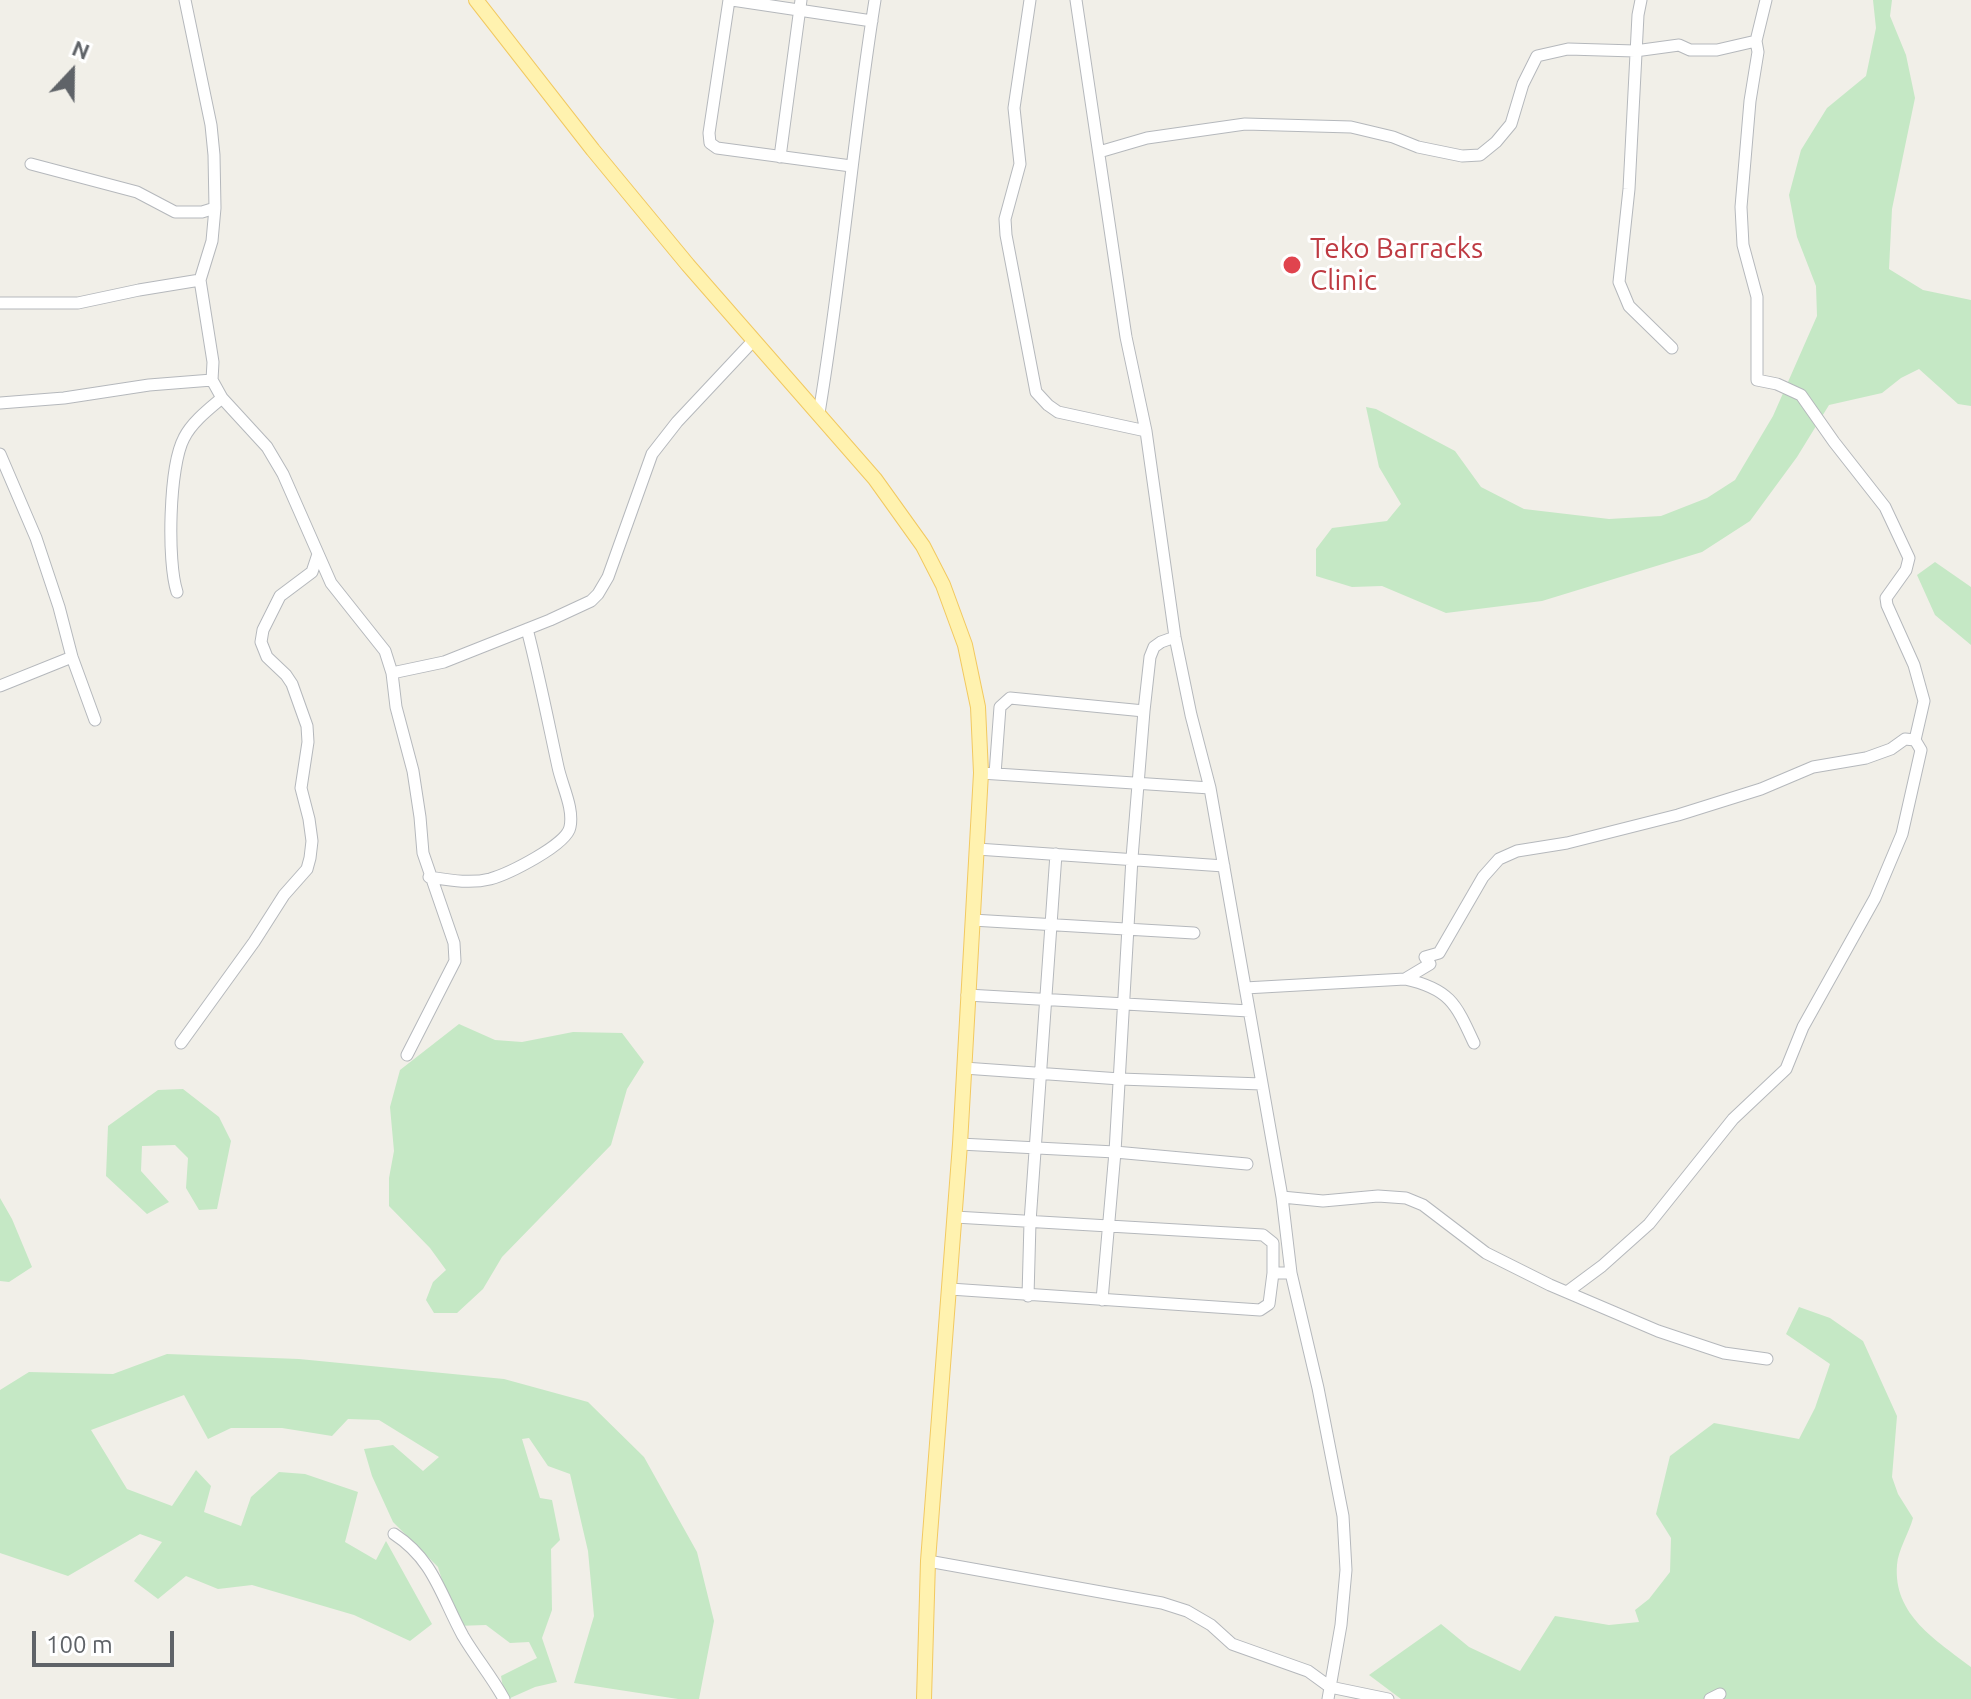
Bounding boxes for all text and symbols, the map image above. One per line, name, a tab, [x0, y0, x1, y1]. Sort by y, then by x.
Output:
north arrow	[32, 32, 112, 112]
text: N	[69, 35, 93, 64]
place label: Teko Barracks Clinic	[1310, 232, 1483, 298]
marker: Teko Barracks Clinic	[1281, 254, 1303, 276]
scale bar	[36, 1615, 178, 1665]
text: 100 m	[46, 1631, 113, 1658]

